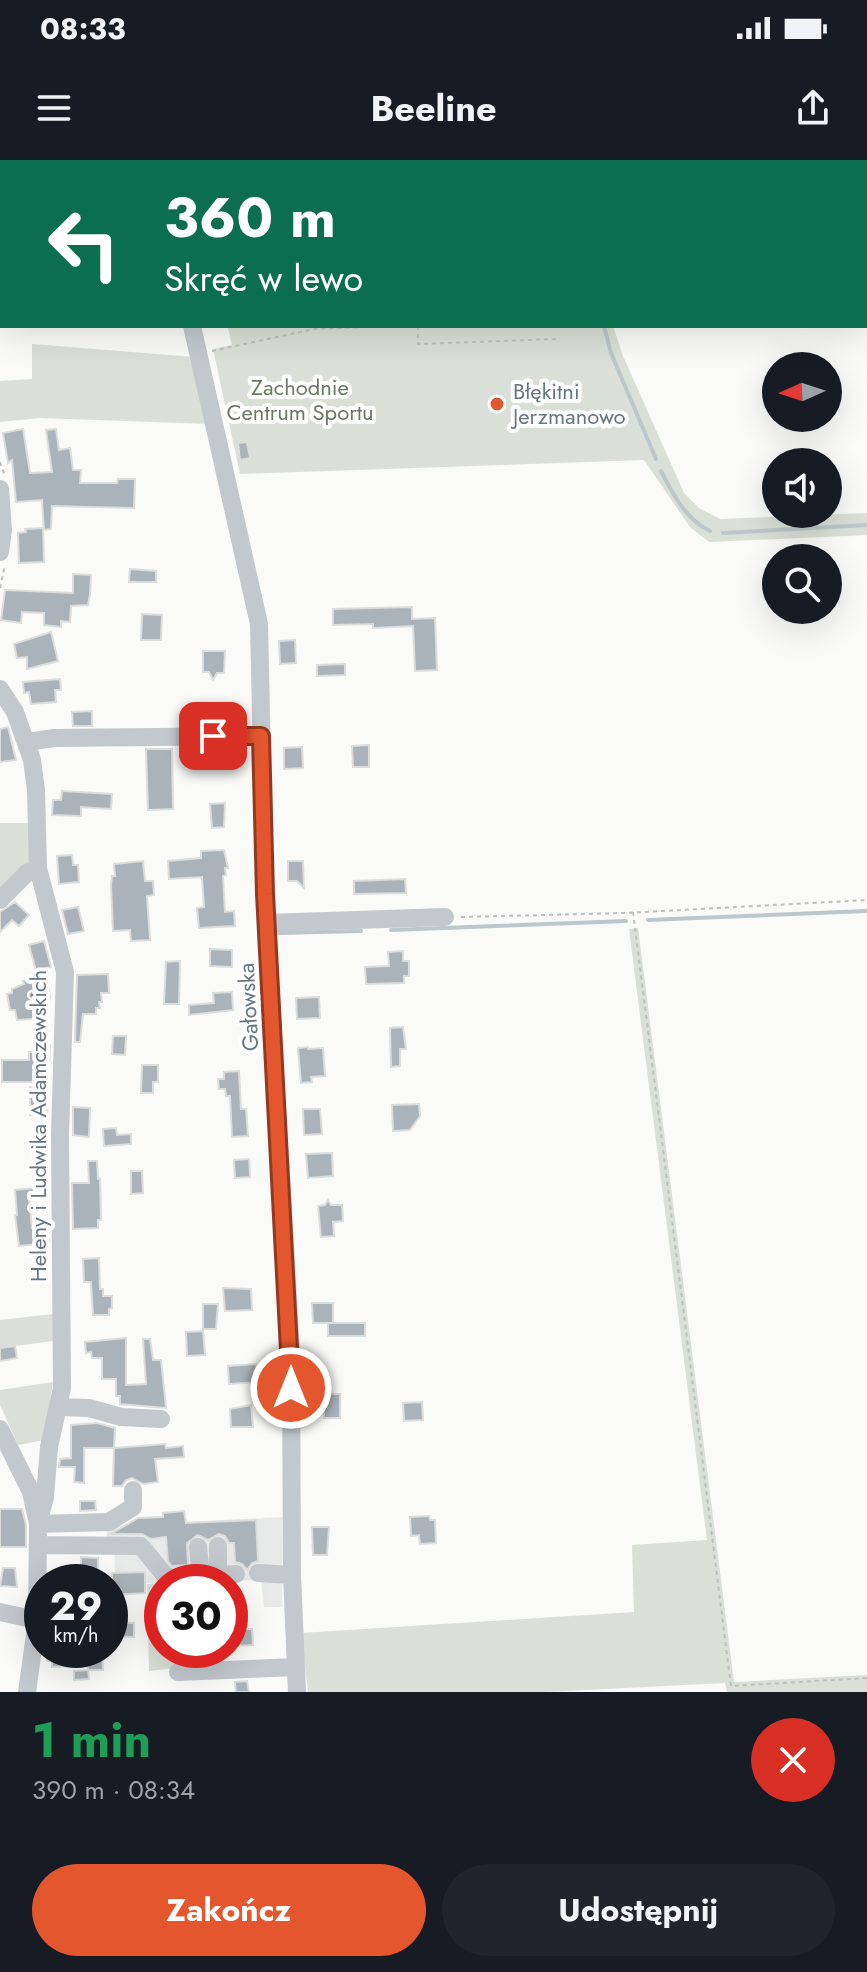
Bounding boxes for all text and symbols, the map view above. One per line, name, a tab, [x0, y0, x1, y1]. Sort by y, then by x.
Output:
text: 08:33	[40, 7, 126, 50]
text: Beeline	[370, 82, 497, 134]
icon: menu	[32, 86, 76, 130]
icon: share	[791, 86, 835, 130]
text: 360 m	[164, 177, 336, 258]
icon: left	[32, 192, 136, 296]
text: Skręć w lewo	[164, 252, 363, 304]
north arrow	[762, 352, 842, 432]
map controls	[762, 352, 842, 624]
park label: Zachodnie Centrum Sportu	[226, 371, 374, 428]
place label: Błękitni Jerzmanowo	[510, 375, 626, 432]
marker: Błękitni Jerzmanowo	[488, 395, 506, 413]
button: sound	[762, 448, 842, 528]
button: search	[762, 544, 842, 624]
pin	[179, 702, 247, 770]
icon: arrive	[191, 714, 235, 758]
street label: Gałowska	[230, 962, 266, 1052]
street label: Heleny i Ludwika Adamczewskich	[22, 970, 54, 1282]
position arrow	[249, 1346, 333, 1430]
speed limit sign: 30	[144, 1564, 248, 1668]
text: 29	[50, 1577, 103, 1635]
text: km/h	[53, 1621, 99, 1650]
text: 1 min	[32, 1706, 151, 1775]
button: close	[751, 1718, 835, 1802]
text: 390 m · 08:34	[32, 1771, 195, 1809]
button: Zakończ	[32, 1864, 426, 1956]
button: Udostępnij	[442, 1864, 835, 1956]

